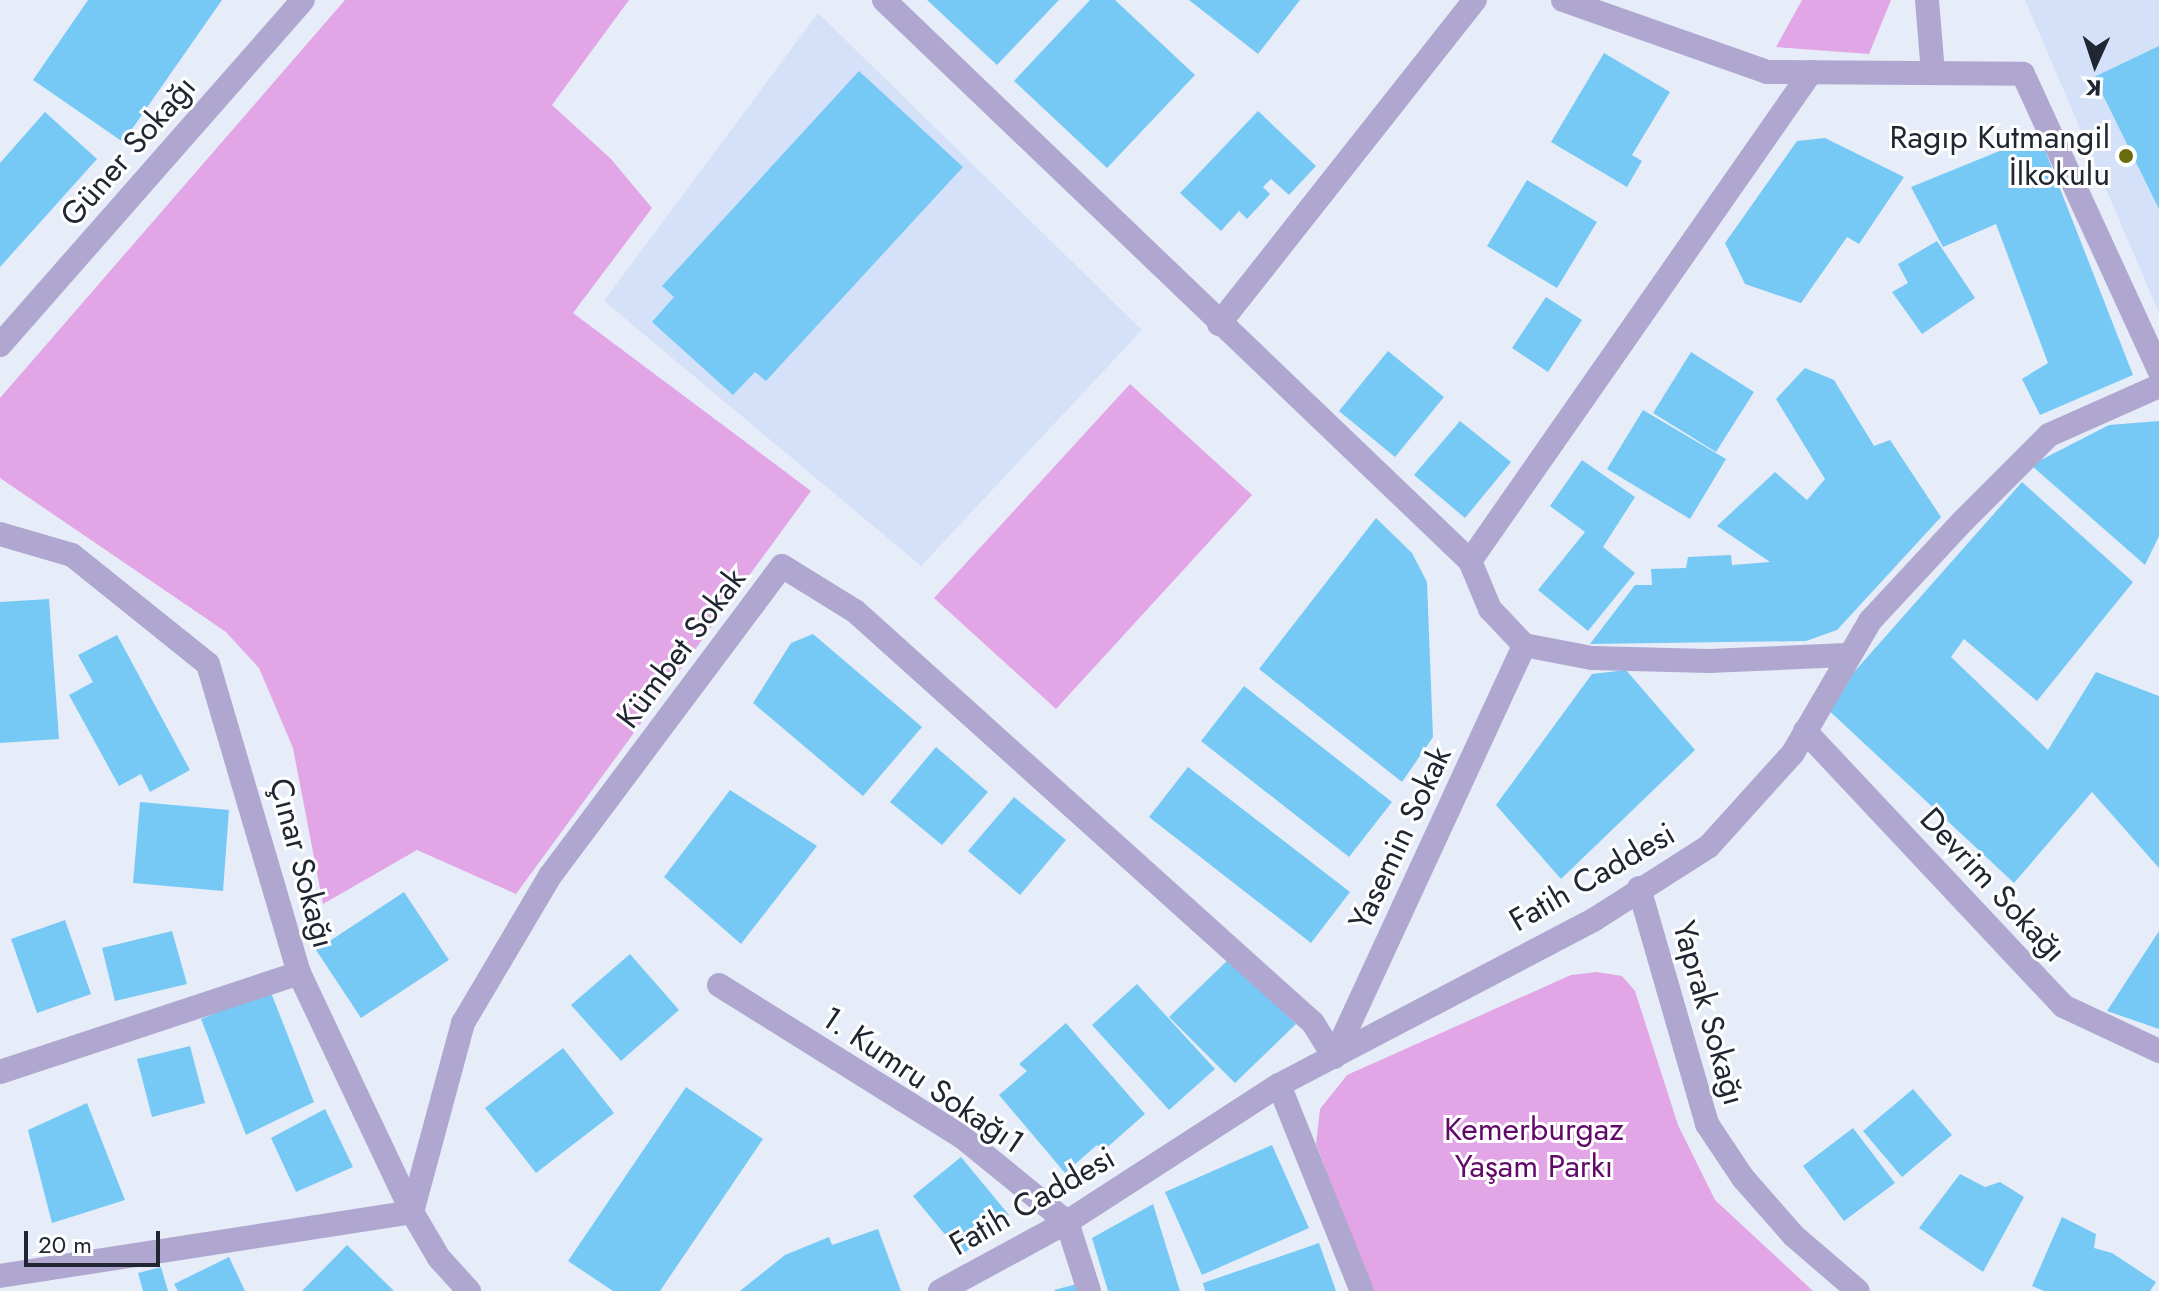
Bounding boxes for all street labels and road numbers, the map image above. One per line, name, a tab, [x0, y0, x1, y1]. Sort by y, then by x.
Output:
street label: Güner Sokağı	[52, 68, 204, 234]
street label: Kümbet Sokak	[608, 560, 754, 736]
street label: Yasemin Sokak	[1341, 740, 1459, 936]
street label: Çınar Sokağı	[261, 774, 343, 952]
street label: Devrim Sokağı	[1912, 800, 2074, 970]
street label: Fatih Caddesi	[1503, 814, 1681, 940]
street label: Yaprak Sokağı	[1664, 917, 1754, 1109]
street label: 1. Kumru Sokağı1	[815, 998, 1031, 1162]
street label: Fatih Caddesi	[943, 1138, 1121, 1264]

